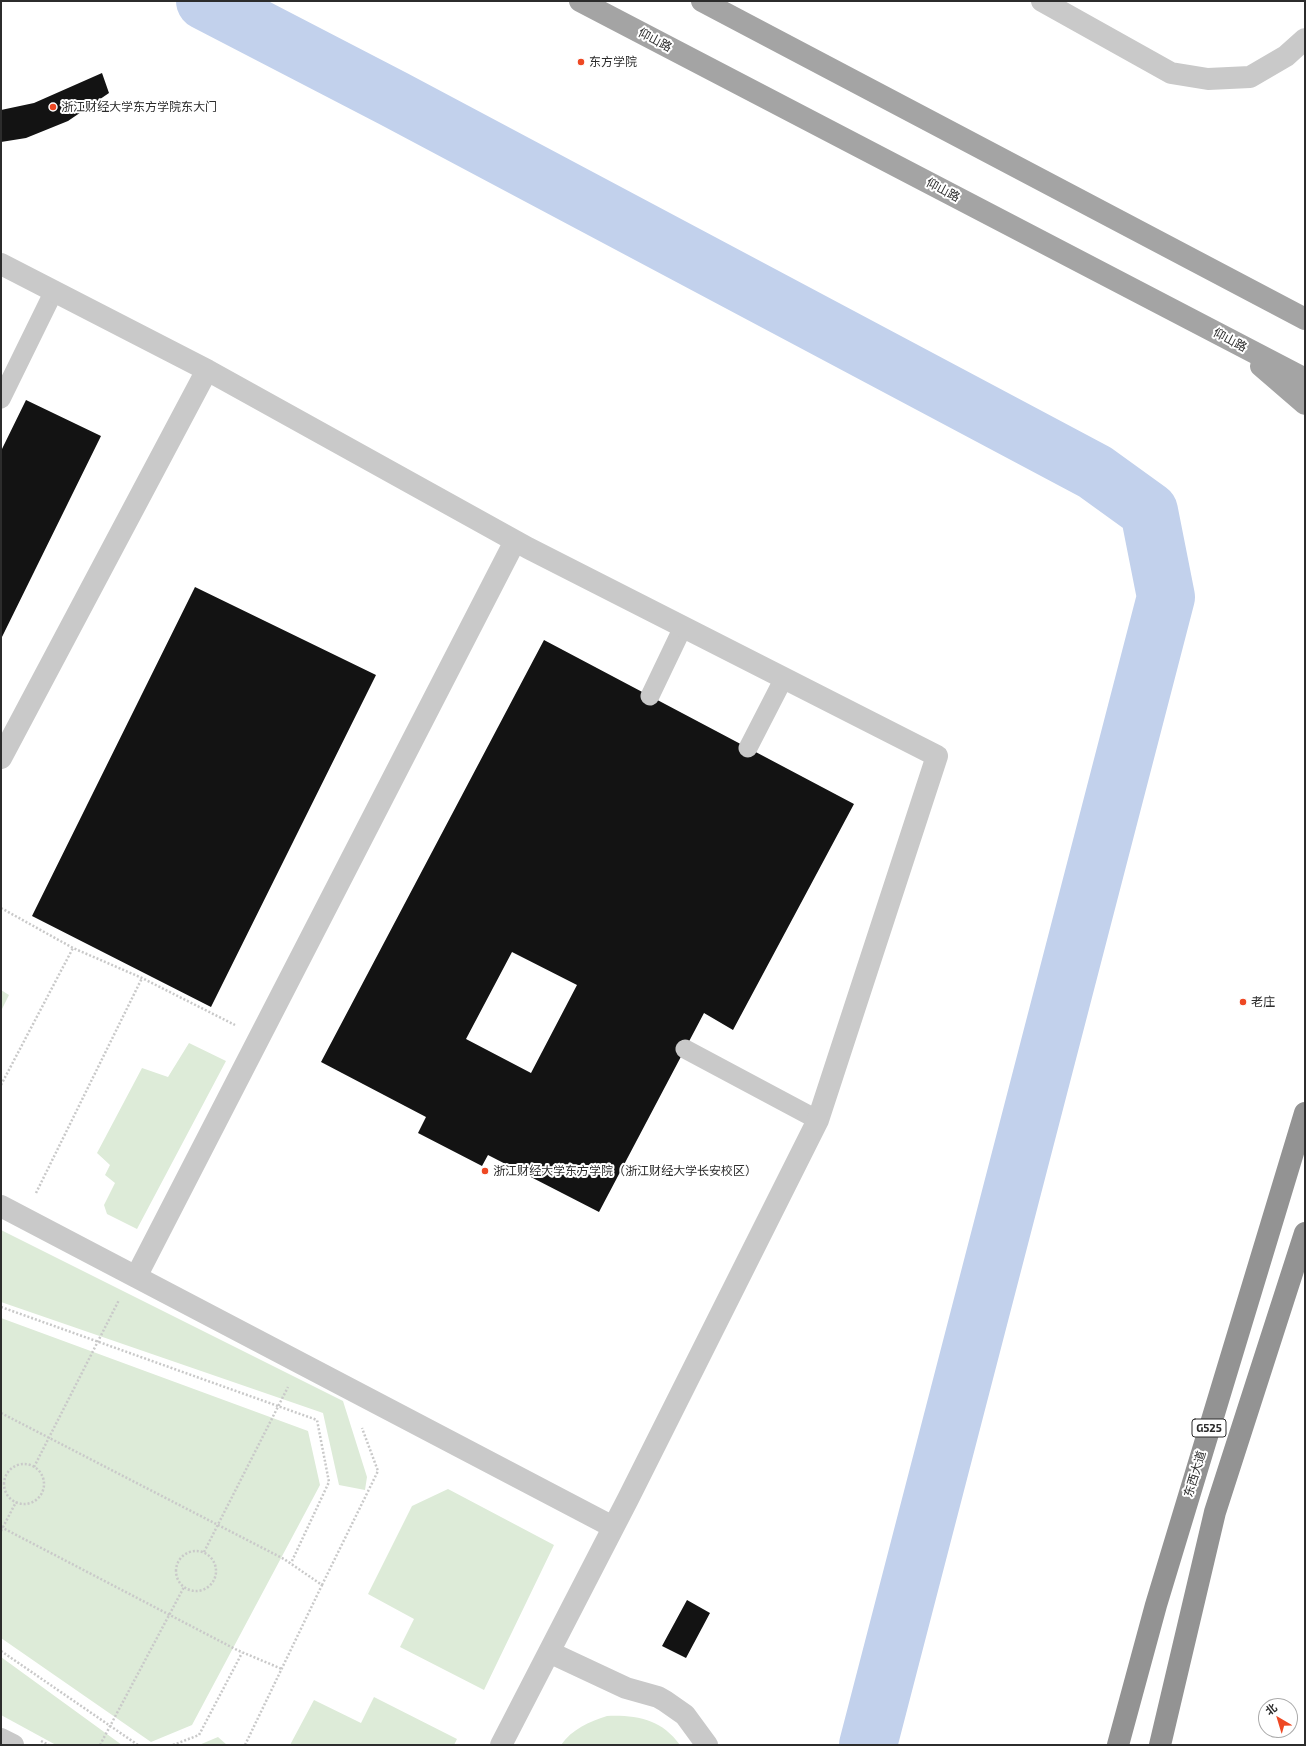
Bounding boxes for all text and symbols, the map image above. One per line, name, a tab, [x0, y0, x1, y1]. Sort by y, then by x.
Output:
street label: 仰山路	[636, 25, 674, 55]
place label: 东方学院	[589, 55, 637, 69]
marker: 东方学院	[576, 57, 586, 67]
place label: 浙江财经大学东方学院东大门	[61, 100, 217, 114]
marker: 浙江财经大学东方学院东大门	[48, 102, 58, 112]
street label: 仰山路	[924, 175, 962, 205]
street label: 仰山路	[1211, 325, 1249, 355]
place label: 老庄	[1251, 995, 1275, 1009]
marker: 老庄	[1238, 997, 1248, 1007]
place label: 浙江财经大学东方学院（浙江财经大学长安校区）	[493, 1164, 757, 1178]
marker: 浙江财经大学东方学院（浙江财经大学长安校区）	[480, 1166, 490, 1176]
road number: G525	[1192, 1419, 1226, 1437]
street label: 东西大道	[1181, 1449, 1209, 1499]
north arrow	[1258, 1698, 1298, 1738]
text: 北	[1263, 1700, 1279, 1717]

